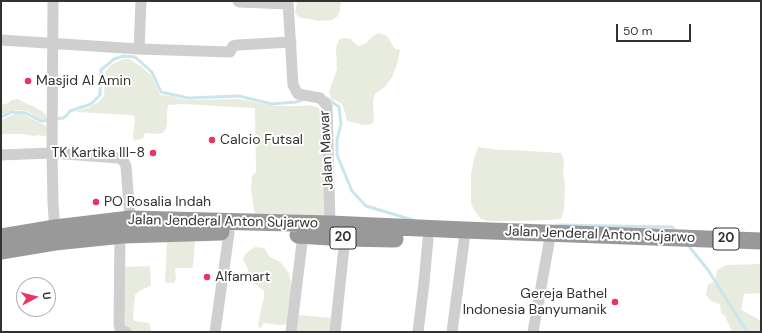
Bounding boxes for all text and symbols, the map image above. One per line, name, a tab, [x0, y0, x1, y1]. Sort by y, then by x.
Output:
scale bar	[618, 16, 693, 42]
text: 50 m	[623, 23, 652, 39]
place label: Masjid Al Amin	[36, 73, 131, 89]
marker: Masjid Al Amin	[23, 76, 33, 86]
street label: Jalan Mawar	[317, 110, 337, 190]
place label: Calcio Futsal	[220, 132, 303, 148]
marker: Calcio Futsal	[207, 135, 217, 145]
place label: TK Kartika III-8	[51, 145, 145, 161]
marker: TK Kartika III-8	[148, 148, 158, 158]
place label: PO Rosalia Indah	[104, 194, 211, 210]
marker: PO Rosalia Indah	[91, 197, 101, 207]
street label: Jalan Jenderal Anton Sujarwo	[128, 212, 318, 232]
street label: Jalan Jenderal Anton Sujarwo	[505, 223, 695, 247]
road number: 20	[330, 227, 356, 249]
road number: 20	[713, 228, 739, 250]
place label: Alfamart	[215, 269, 270, 285]
marker: Alfamart	[202, 272, 212, 282]
north arrow	[16, 277, 56, 317]
place label: Gereja Bathel Indonesia Banyumanik	[463, 286, 607, 318]
text: U	[40, 291, 54, 300]
marker: Gereja Bathel Indonesia Banyumanik	[610, 297, 620, 307]

